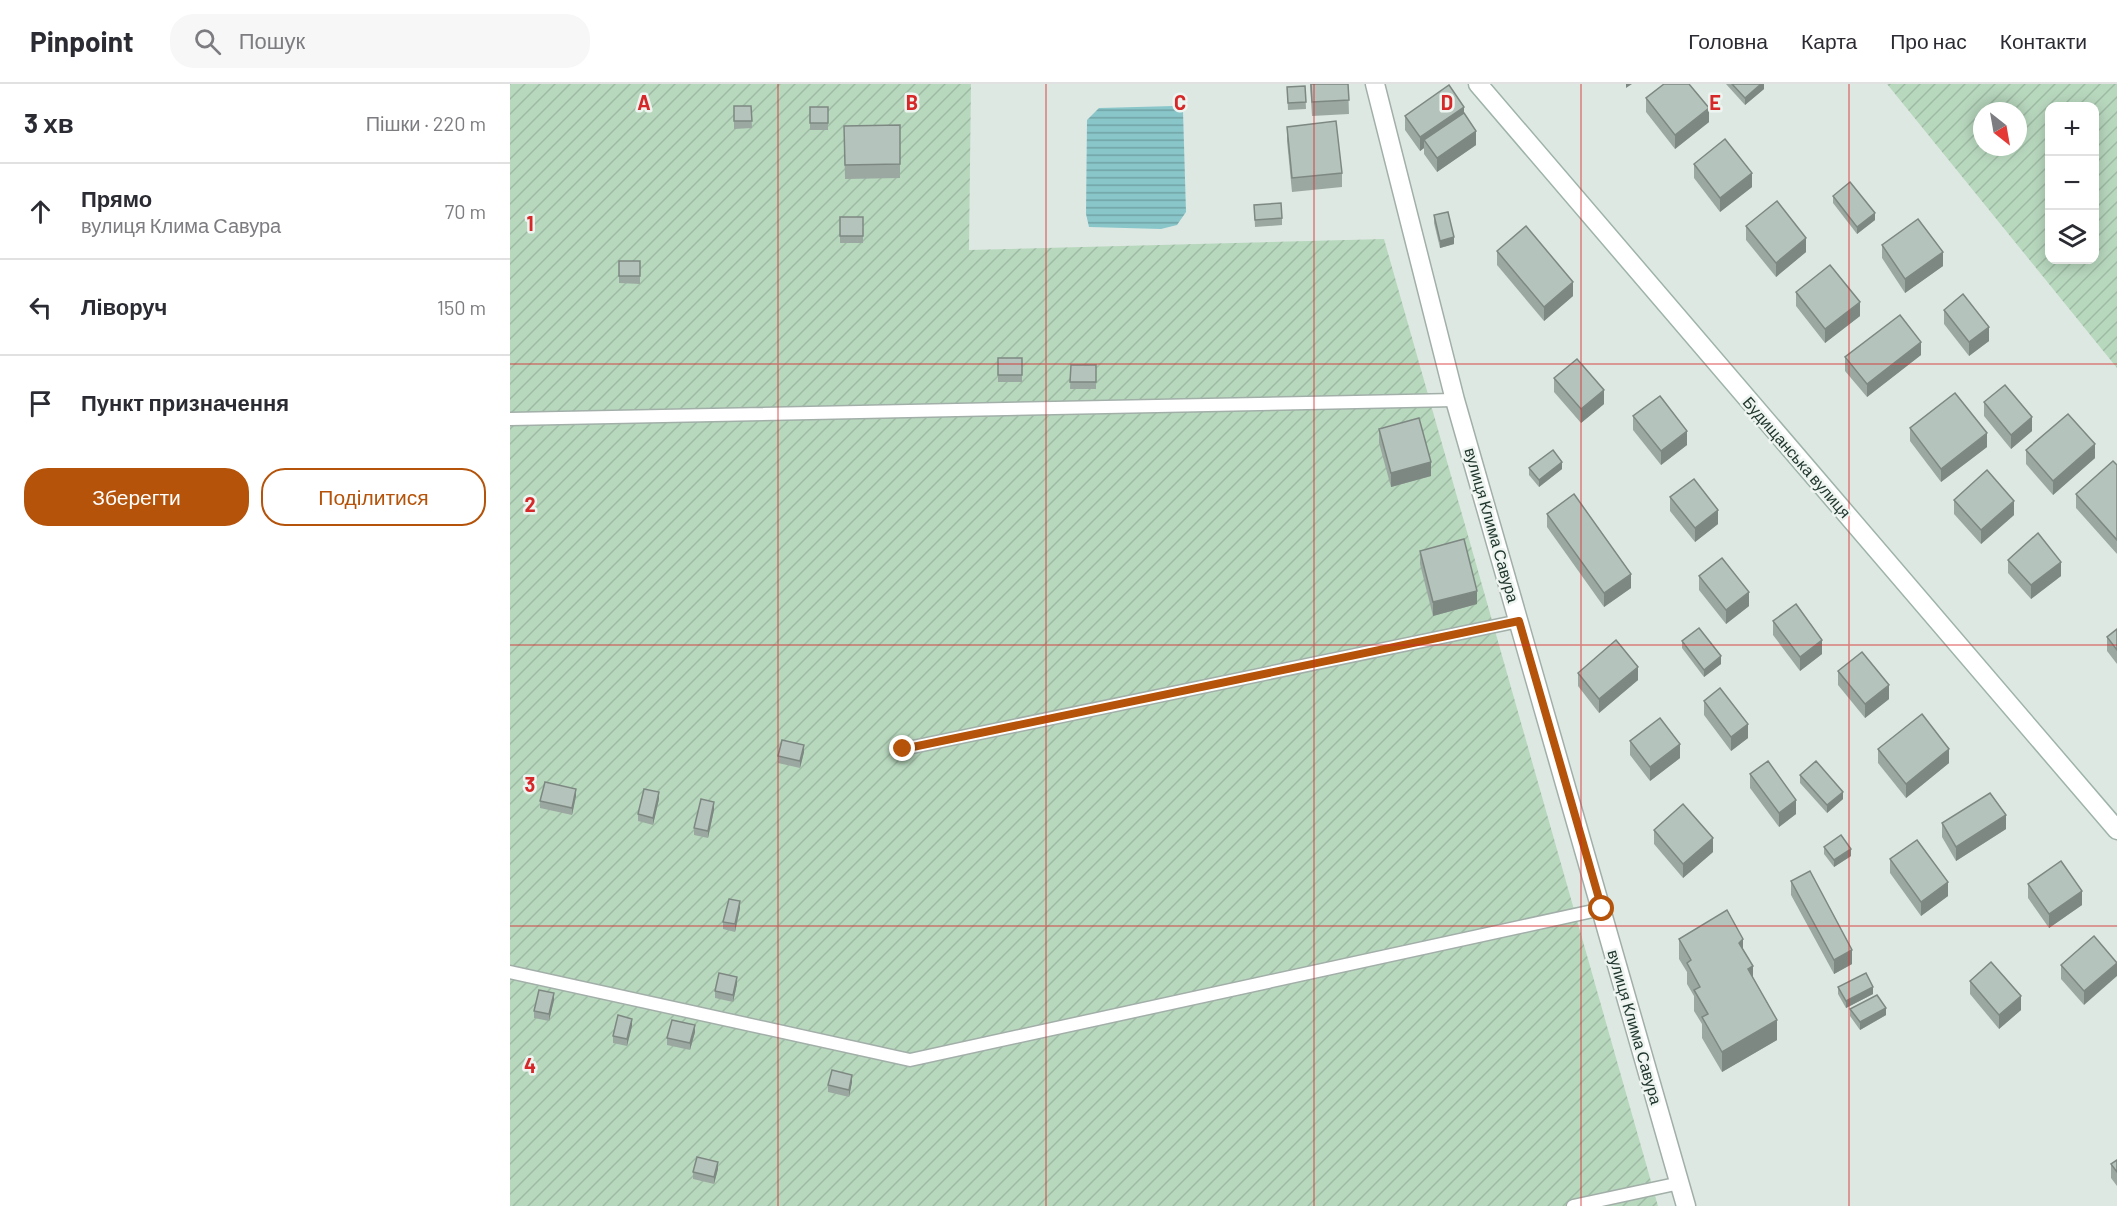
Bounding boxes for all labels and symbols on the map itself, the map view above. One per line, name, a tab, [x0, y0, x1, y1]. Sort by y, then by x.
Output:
text: A	[637, 90, 651, 114]
text: B	[906, 90, 918, 114]
text: C	[1174, 90, 1186, 114]
text: D	[1441, 90, 1453, 114]
text: E	[1709, 90, 1721, 114]
north arrow	[1973, 102, 2027, 156]
text: 1	[526, 211, 534, 235]
street label: Будищанська вулиця	[1740, 392, 1855, 521]
street label: вулиця Клима Савура	[1461, 445, 1524, 605]
text: 2	[524, 492, 536, 516]
route end	[889, 735, 915, 761]
text: 3	[525, 772, 535, 796]
route start	[1588, 895, 1614, 921]
street label: вулиця Клима Савура	[1604, 947, 1667, 1107]
text: 4	[524, 1053, 536, 1077]

